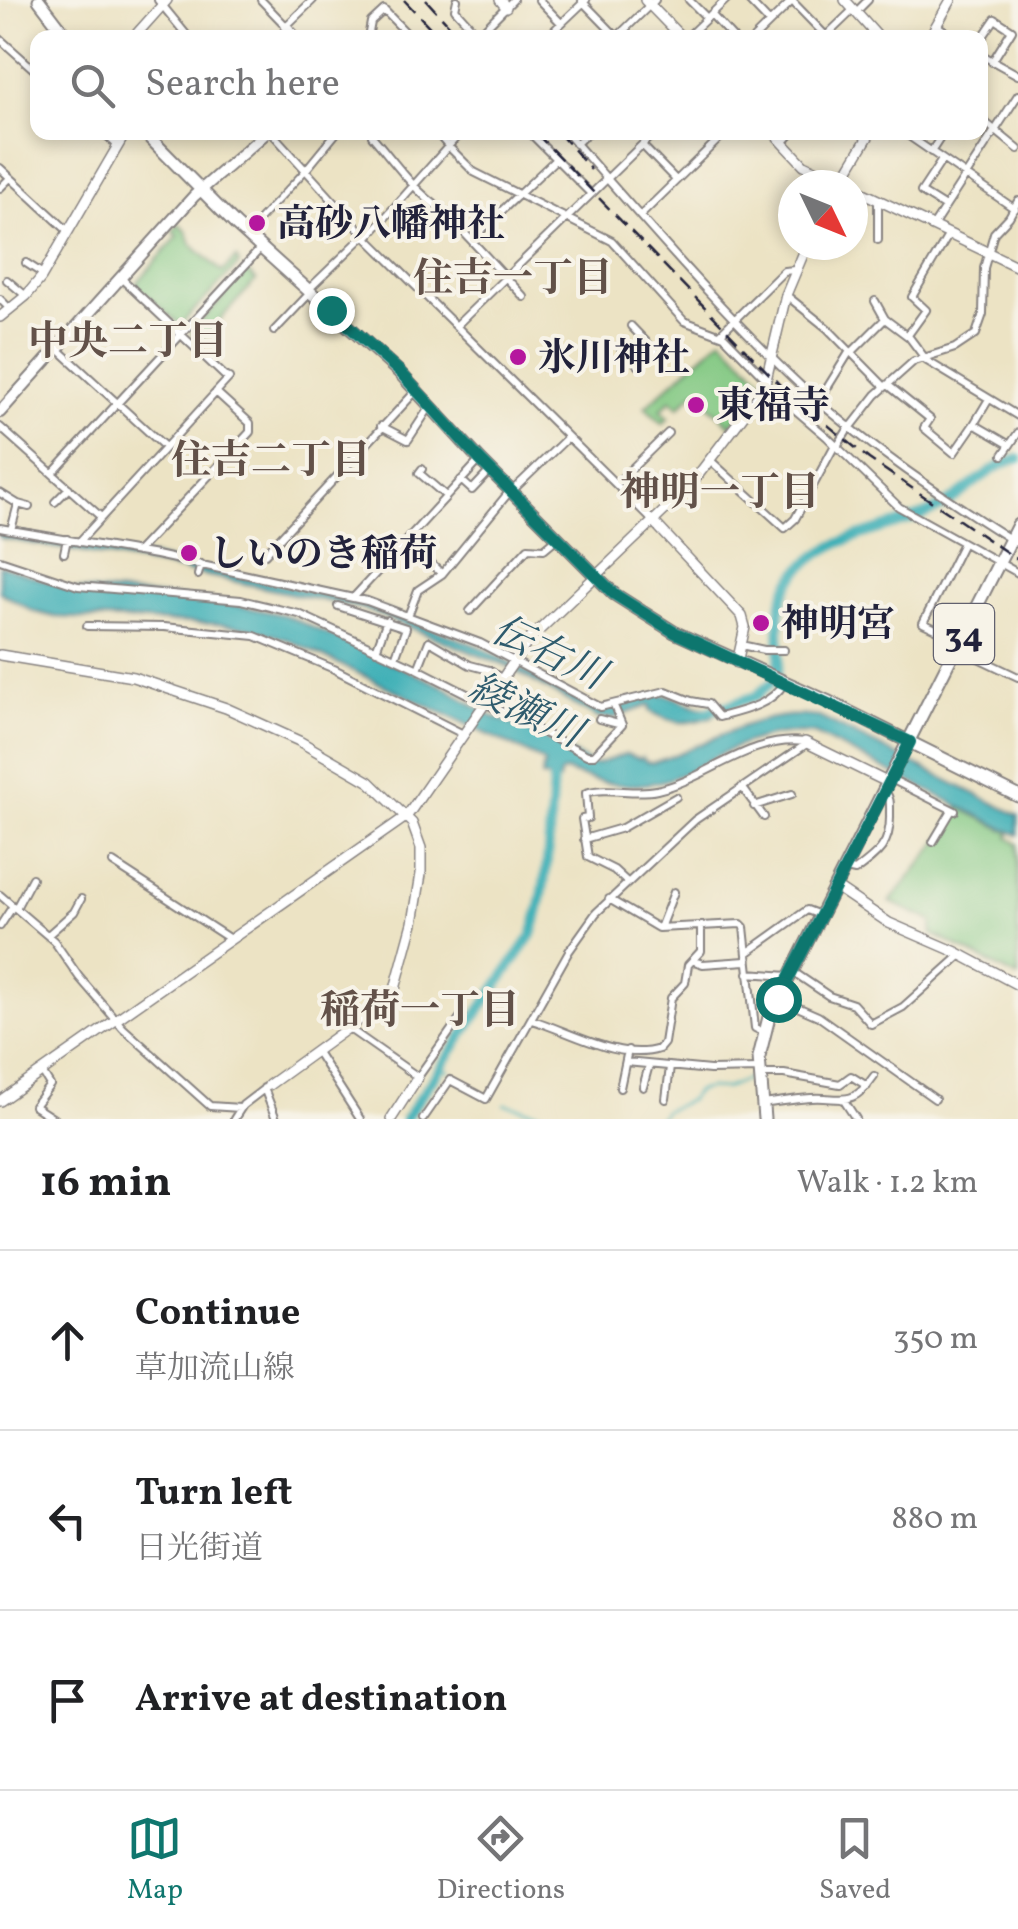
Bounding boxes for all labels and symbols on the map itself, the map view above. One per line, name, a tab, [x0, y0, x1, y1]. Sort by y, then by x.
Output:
north arrow	[778, 170, 868, 260]
place label: 高砂八幡神社	[277, 200, 505, 253]
marker: 高砂八幡神社	[246, 212, 268, 234]
district label: 住吉一丁目	[413, 253, 613, 309]
route end	[309, 288, 355, 334]
district label: 中央二丁目	[28, 316, 228, 372]
place label: 氷川神社	[538, 334, 690, 387]
marker: 氷川神社	[507, 346, 529, 368]
place label: 東福寺	[716, 382, 830, 435]
marker: 東福寺	[685, 394, 707, 416]
district label: 住吉二丁目	[171, 435, 371, 491]
district label: 神明一丁目	[620, 467, 820, 523]
place label: しいのき稲荷	[209, 530, 437, 583]
marker: しいのき稲荷	[178, 542, 200, 564]
place label: 神明宮	[781, 600, 895, 653]
water label: 伝右川	[481, 604, 617, 707]
road number: 34	[934, 604, 994, 664]
marker: 神明宮	[750, 612, 772, 634]
water label: 綾瀬川	[458, 662, 594, 765]
route start	[756, 977, 802, 1023]
district label: 稲荷一丁目	[320, 985, 520, 1041]

